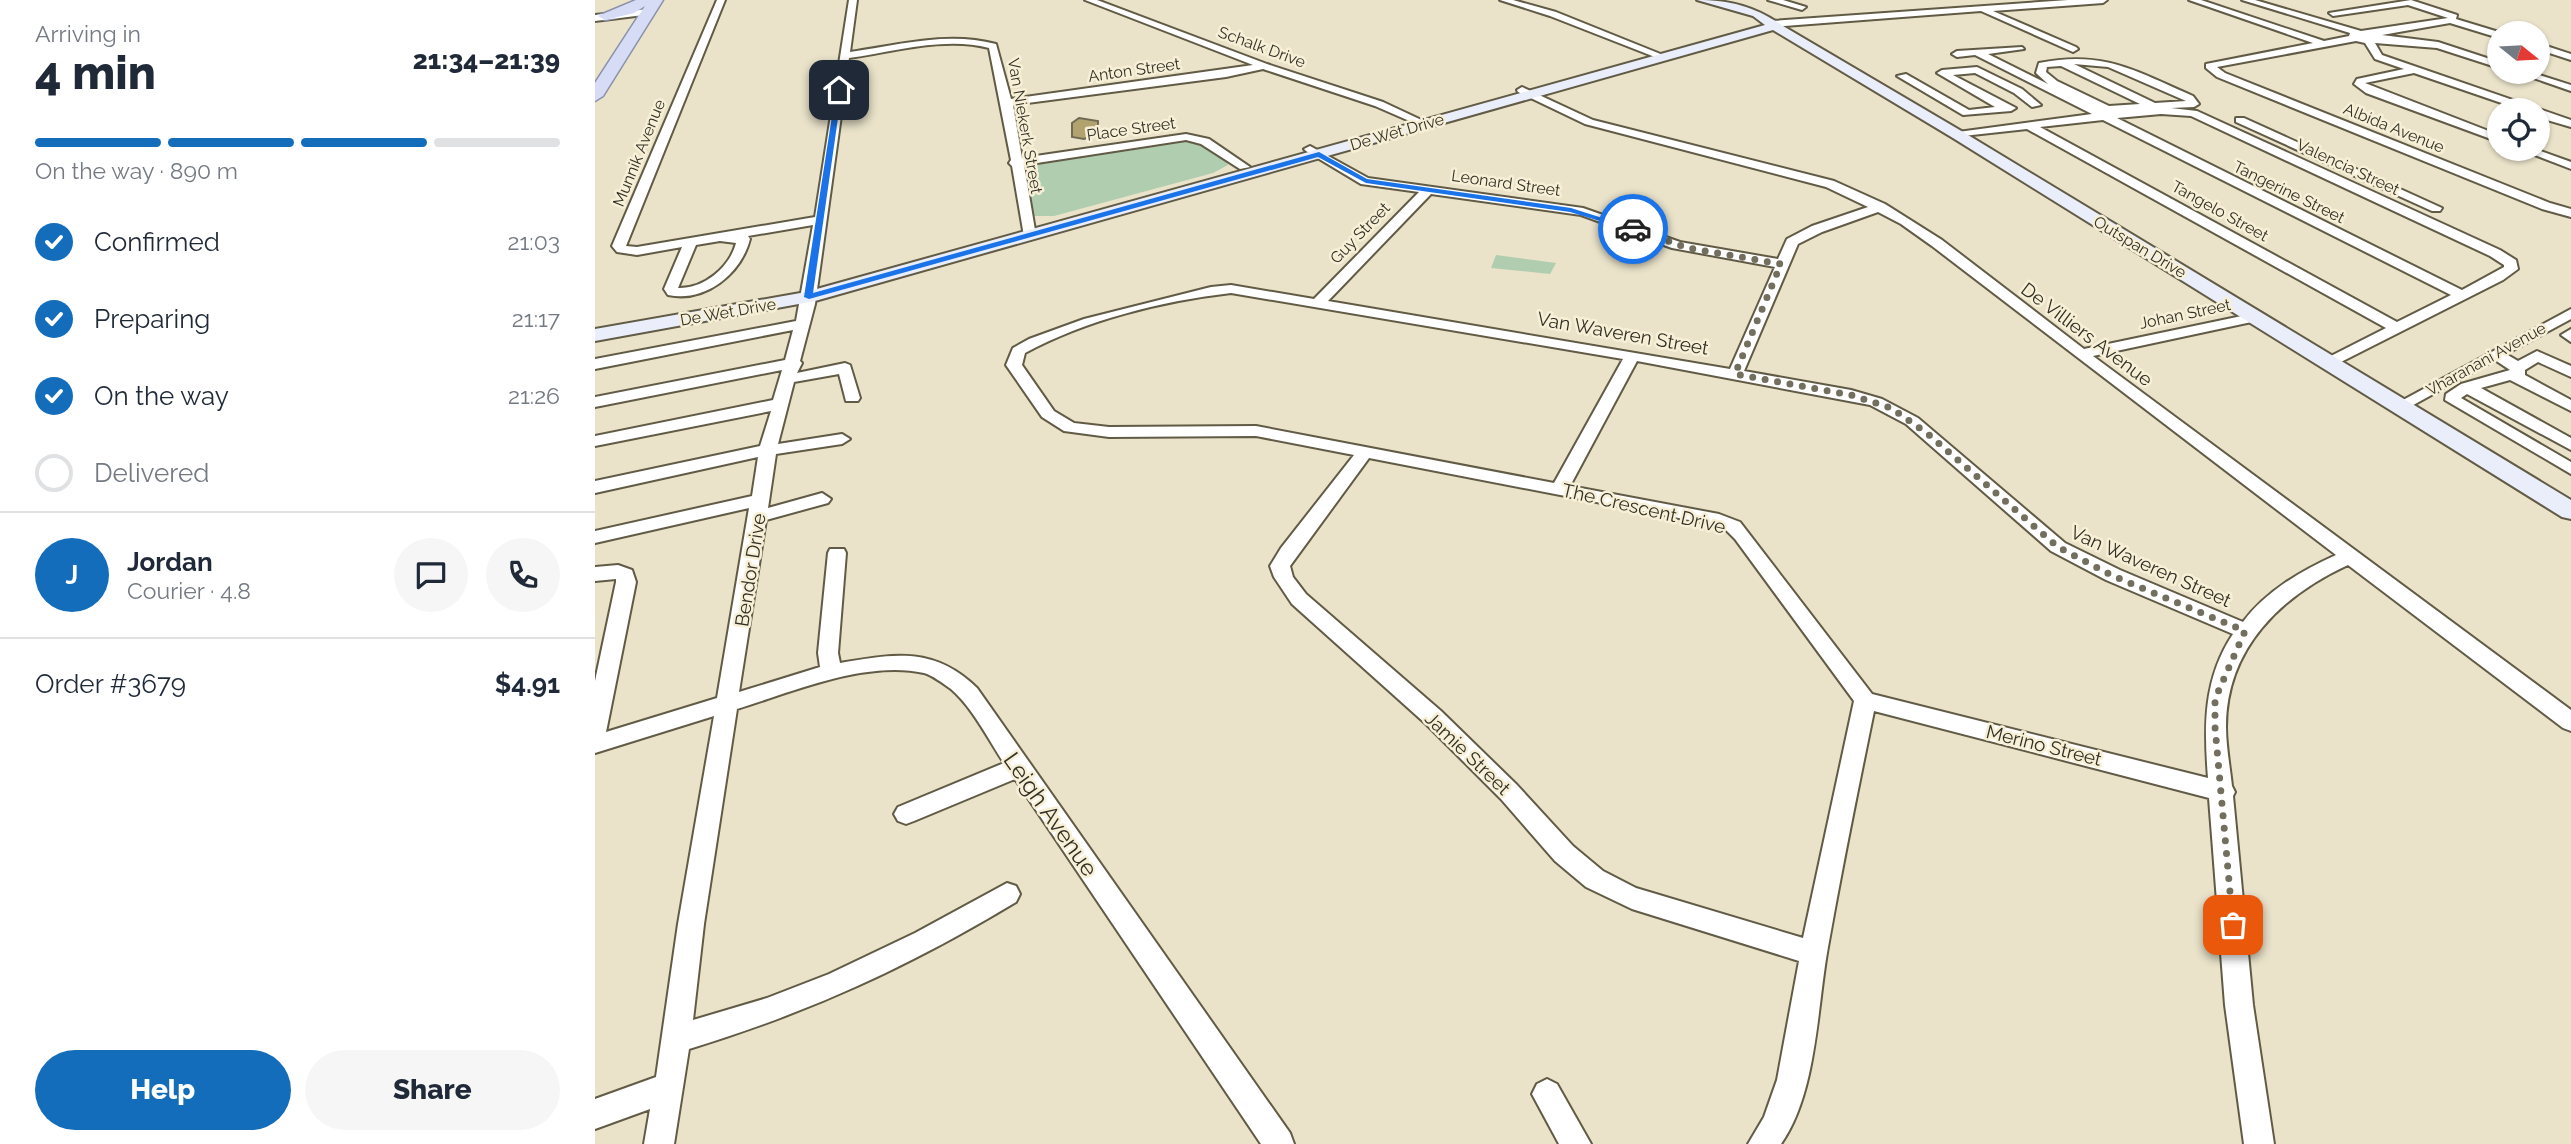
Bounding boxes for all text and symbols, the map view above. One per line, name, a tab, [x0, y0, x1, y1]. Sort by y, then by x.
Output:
text: Arriving in	[35, 20, 141, 47]
north arrow	[2487, 21, 2550, 84]
map controls	[2487, 21, 2550, 161]
street label: Schalk Drive	[1216, 22, 1308, 72]
text: 21:34–21:39	[413, 45, 560, 75]
text: 4 min	[35, 46, 156, 100]
street label: Anton Street	[1087, 54, 1182, 86]
street label: Van Niekerk Street	[1004, 57, 1046, 196]
pin	[809, 60, 869, 120]
icon: home	[820, 71, 858, 109]
street label: Munnik Avenue	[609, 97, 669, 209]
button: locate	[2487, 98, 2550, 161]
street label: Albida Avenue	[2341, 99, 2447, 157]
street label: De Wet Drive	[1348, 110, 1446, 154]
street label: Place Street	[1085, 113, 1177, 145]
street label: Valencia Street	[2294, 135, 2403, 199]
text: On the way · 890 m	[35, 157, 238, 184]
street label: Tangerine Street	[2230, 157, 2348, 227]
street label: Leonard Street	[1450, 166, 1562, 200]
street label: Tangelo Street	[2168, 177, 2272, 246]
courier	[1598, 194, 1668, 264]
street label: Guy Street	[1326, 198, 1394, 268]
icon: car	[1614, 210, 1652, 248]
street label: Outspan Drive	[2090, 212, 2190, 282]
icon: check	[35, 223, 73, 261]
text: Confirmed	[94, 227, 220, 257]
text: 21:03	[507, 228, 560, 255]
street label: De Villiers Avenue	[2017, 278, 2157, 390]
street label: De Wet Drive	[679, 294, 777, 330]
street label: Johan Street	[2138, 295, 2233, 333]
icon: check	[35, 300, 73, 338]
text: Preparing	[94, 304, 210, 334]
text: 21:17	[512, 305, 560, 332]
street label: Van Waveren Street	[1536, 307, 1711, 359]
street label: Vharanani Avenue	[2423, 318, 2549, 400]
icon: check	[35, 377, 73, 415]
text: On the way	[94, 381, 229, 411]
text: 21:26	[508, 382, 560, 409]
text: Delivered	[94, 458, 209, 488]
street label: The Crescent Drive	[1560, 478, 1728, 538]
street label: Bendor Drive	[730, 512, 770, 628]
street label: Van Waveren Street	[2067, 521, 2235, 612]
button: chat	[394, 538, 468, 612]
button: phone	[486, 538, 560, 612]
text: Jordan	[127, 547, 213, 577]
text: J	[66, 560, 78, 590]
text: Courier · 4.8	[127, 577, 251, 604]
text: Order #3679	[35, 669, 186, 699]
text: $4.91	[495, 669, 560, 699]
street label: Jamie Street	[1421, 707, 1516, 799]
street label: Merino Street	[1984, 720, 2105, 770]
street label: Leigh Avenue	[998, 747, 1104, 881]
pin	[2203, 895, 2263, 955]
icon: bag	[2214, 906, 2252, 944]
button: Help	[35, 1050, 291, 1130]
button: Share	[305, 1050, 560, 1130]

